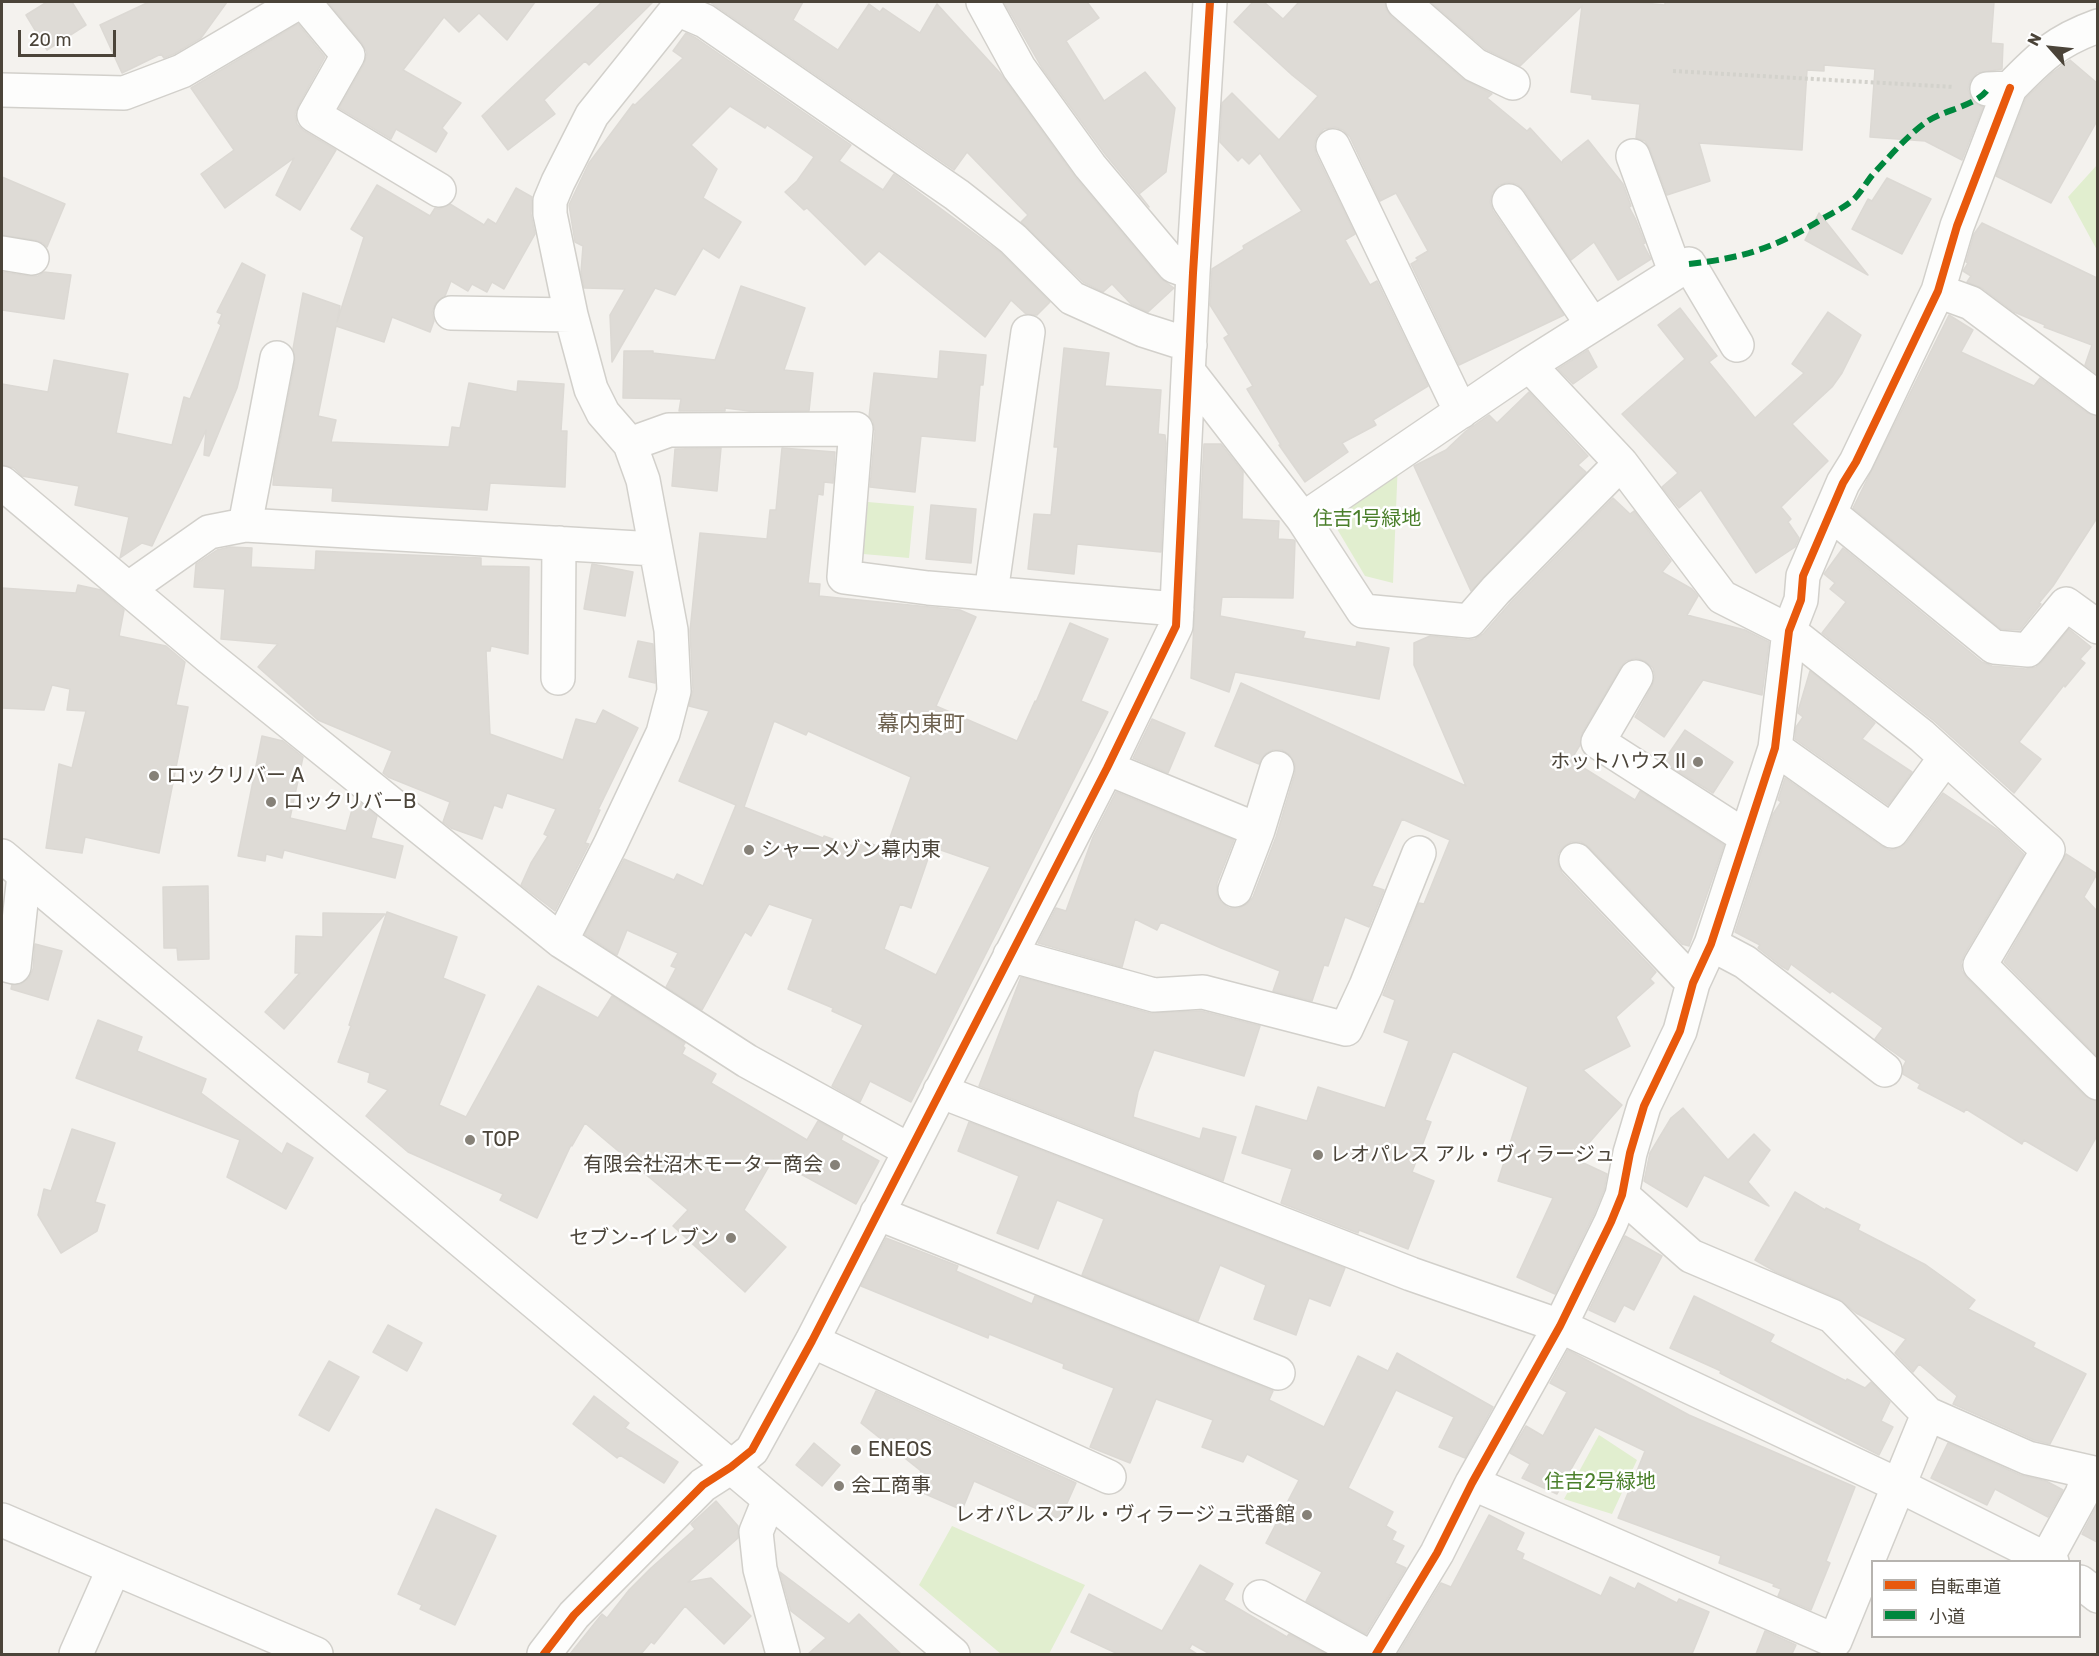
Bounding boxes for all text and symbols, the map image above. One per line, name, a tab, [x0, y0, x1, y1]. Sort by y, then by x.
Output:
scale bar	[21, 18, 118, 56]
north arrow	[2021, 18, 2081, 78]
text: 20 m	[29, 29, 71, 51]
text: N	[2023, 30, 2046, 49]
park label: 住吉1号緑地	[1313, 507, 1421, 531]
district label: 幕内東町	[877, 712, 965, 738]
place label: ホットハウス II	[1550, 750, 1686, 774]
marker: ホットハウス II	[1691, 755, 1705, 769]
place label: ロックリバー A	[166, 764, 304, 788]
marker: ロックリバー A	[147, 769, 161, 783]
place label: ロックリバーB	[283, 790, 416, 814]
marker: ロックリバーB	[264, 795, 278, 809]
place label: シャーメゾン幕内東	[761, 838, 941, 862]
marker: シャーメゾン幕内東	[742, 843, 756, 857]
place label: TOP	[482, 1128, 520, 1152]
marker: TOP	[463, 1133, 477, 1147]
place label: レオパレス アル・ヴィラージュ	[1330, 1143, 1615, 1167]
marker: レオパレス アル・ヴィラージュ	[1311, 1148, 1325, 1162]
place label: 有限会社沼木モーター商会	[583, 1153, 823, 1177]
marker: 有限会社沼木モーター商会	[828, 1158, 842, 1172]
place label: セブン-イレブン	[569, 1226, 719, 1250]
marker: セブン-イレブン	[724, 1231, 738, 1245]
place label: ENEOS	[868, 1438, 932, 1462]
marker: ENEOS	[849, 1443, 863, 1457]
park label: 住吉2号緑地	[1544, 1470, 1656, 1494]
place label: 会工商事	[851, 1474, 931, 1498]
marker: 会工商事	[832, 1479, 846, 1493]
place label: レオパレスアル・ヴィラージュ弐番館	[955, 1503, 1295, 1527]
marker: レオパレスアル・ヴィラージュ弐番館	[1300, 1508, 1314, 1522]
legend	[1871, 1560, 2081, 1638]
text: 自転車道	[1929, 1576, 2001, 1598]
text: 小道	[1929, 1606, 1965, 1628]

